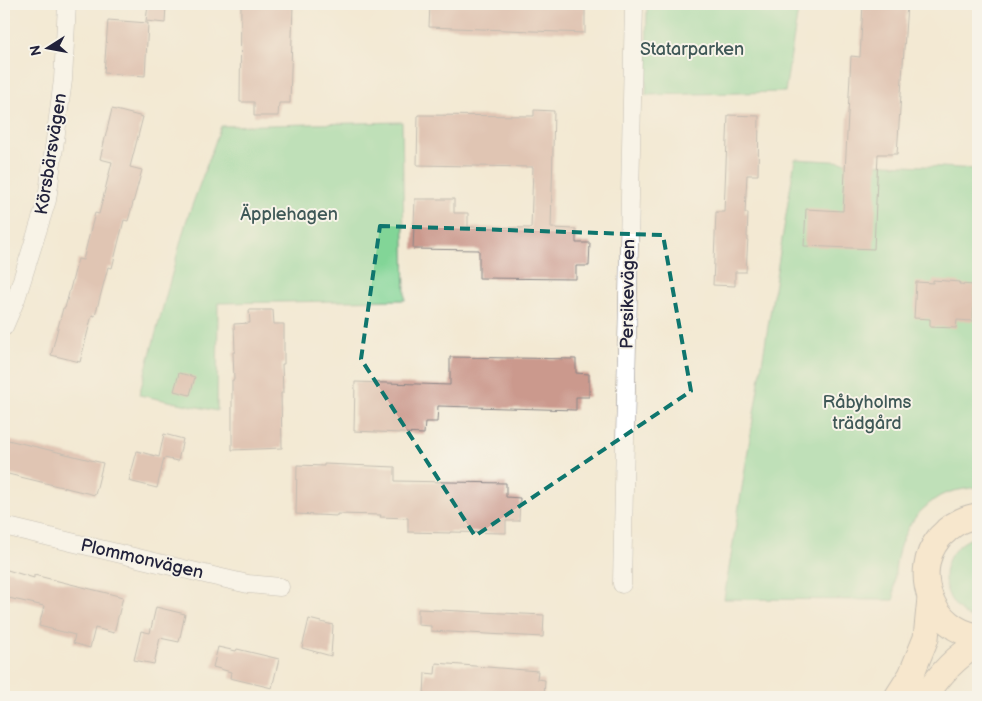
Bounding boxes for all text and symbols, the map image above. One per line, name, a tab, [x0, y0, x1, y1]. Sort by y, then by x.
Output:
north arrow	[22, 22, 72, 72]
park label: Statarparken	[640, 39, 744, 60]
text: N	[26, 44, 45, 57]
street label: Körsbärsvägen	[31, 92, 71, 216]
park label: Äpplehagen	[240, 203, 338, 225]
street label: Persikevägen	[617, 239, 639, 349]
park label: Råbyholms trädgård	[822, 392, 912, 434]
street label: Plommonvägen	[79, 535, 205, 583]

